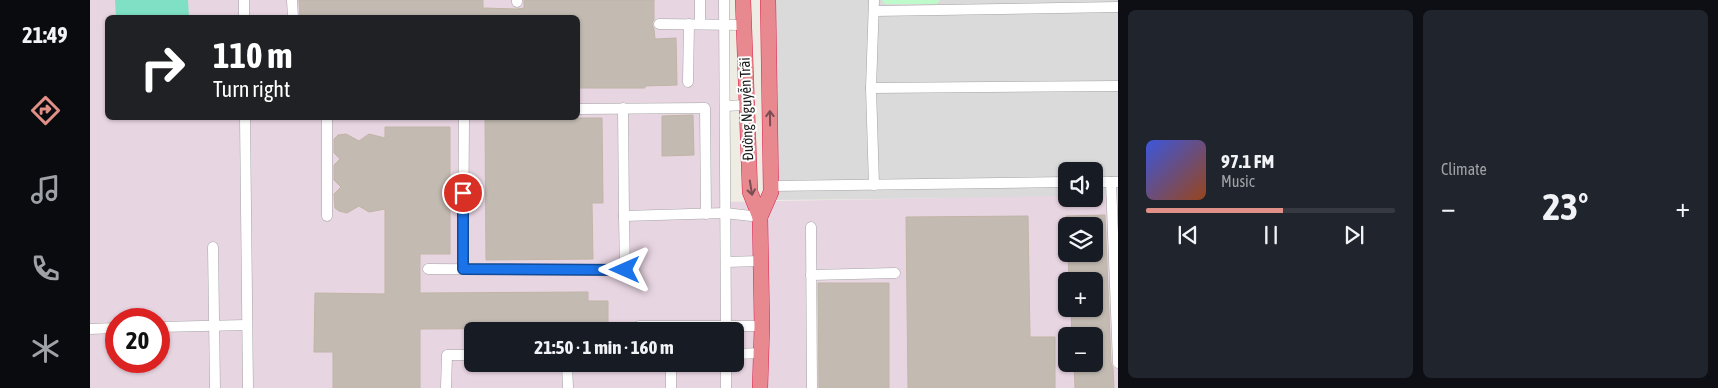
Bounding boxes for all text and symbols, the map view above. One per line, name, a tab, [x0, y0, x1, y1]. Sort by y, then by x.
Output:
text: 21:49	[22, 22, 68, 48]
icon: right	[130, 35, 195, 100]
text: 110 m	[213, 35, 292, 75]
street label: Đường Nguyễn Trãi	[736, 57, 756, 161]
text: Turn right	[213, 76, 290, 102]
icon: directions	[28, 93, 63, 128]
one-way arrow	[765, 110, 775, 126]
text: 97.1 FM	[1221, 150, 1274, 172]
text: Climate	[1441, 160, 1487, 178]
map controls	[1058, 162, 1103, 372]
button: sound	[1058, 162, 1103, 207]
icon: music	[28, 172, 63, 207]
pin	[442, 172, 484, 214]
text: Music	[1221, 172, 1255, 190]
icon: arrive	[449, 179, 477, 207]
one-way arrow	[746, 180, 756, 196]
text: 23°	[1542, 185, 1589, 228]
text: −	[1441, 191, 1456, 223]
text: +	[1675, 191, 1690, 223]
button: layers	[1058, 217, 1103, 262]
icon: previous	[1174, 221, 1202, 249]
icon: pause	[1257, 221, 1285, 249]
icon: next	[1340, 221, 1368, 249]
position arrow	[598, 243, 650, 295]
icon: phone	[28, 251, 63, 286]
button: +	[1058, 272, 1103, 317]
speed limit sign: 20	[105, 308, 170, 373]
button: −	[1058, 327, 1103, 372]
icon: climate	[28, 331, 63, 366]
text: 21:50 · 1 min · 160 m	[534, 336, 674, 358]

